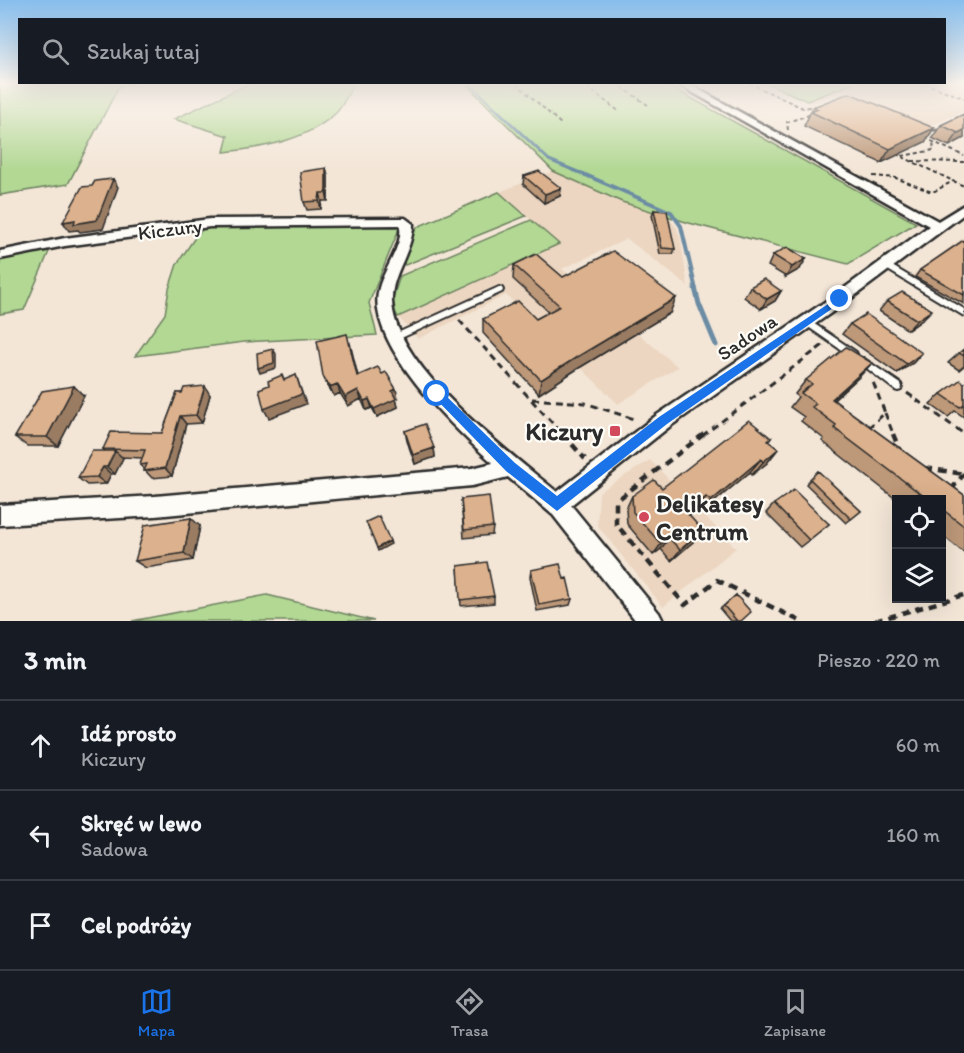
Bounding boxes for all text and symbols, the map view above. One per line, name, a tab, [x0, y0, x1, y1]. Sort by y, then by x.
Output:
search box	[18, 18, 946, 84]
icon: search	[39, 35, 72, 68]
text: Szukaj tutaj	[87, 38, 200, 65]
street label: Kiczury	[136, 213, 204, 245]
route end	[826, 285, 852, 311]
street label: Sadowa	[713, 308, 782, 366]
route start	[423, 380, 449, 406]
place label: Kiczury	[525, 417, 604, 447]
marker: Kiczury	[608, 424, 622, 438]
place label: Delikatesy Centrum	[656, 489, 764, 546]
map controls	[892, 495, 946, 603]
button: locate	[892, 495, 946, 549]
marker: Delikatesy Centrum	[637, 510, 651, 524]
button: layers	[892, 549, 946, 603]
text: 3 min	[24, 644, 86, 676]
text: Pieszo · 220 m	[817, 648, 940, 672]
text: Idź prosto	[81, 720, 177, 747]
icon: ahead	[24, 729, 57, 762]
text: 60 m	[896, 733, 940, 757]
text: Kiczury	[81, 747, 146, 771]
text: Skręć w lewo	[81, 810, 202, 837]
icon: left	[24, 819, 57, 852]
text: 160 m	[887, 823, 940, 847]
text: Sadowa	[81, 837, 148, 861]
icon: arrive	[24, 909, 57, 942]
text: Cel podróży	[81, 912, 191, 939]
tab: Mapa	[138, 985, 175, 1040]
tab: Trasa	[451, 985, 488, 1040]
tab: Zapisane	[764, 985, 826, 1040]

